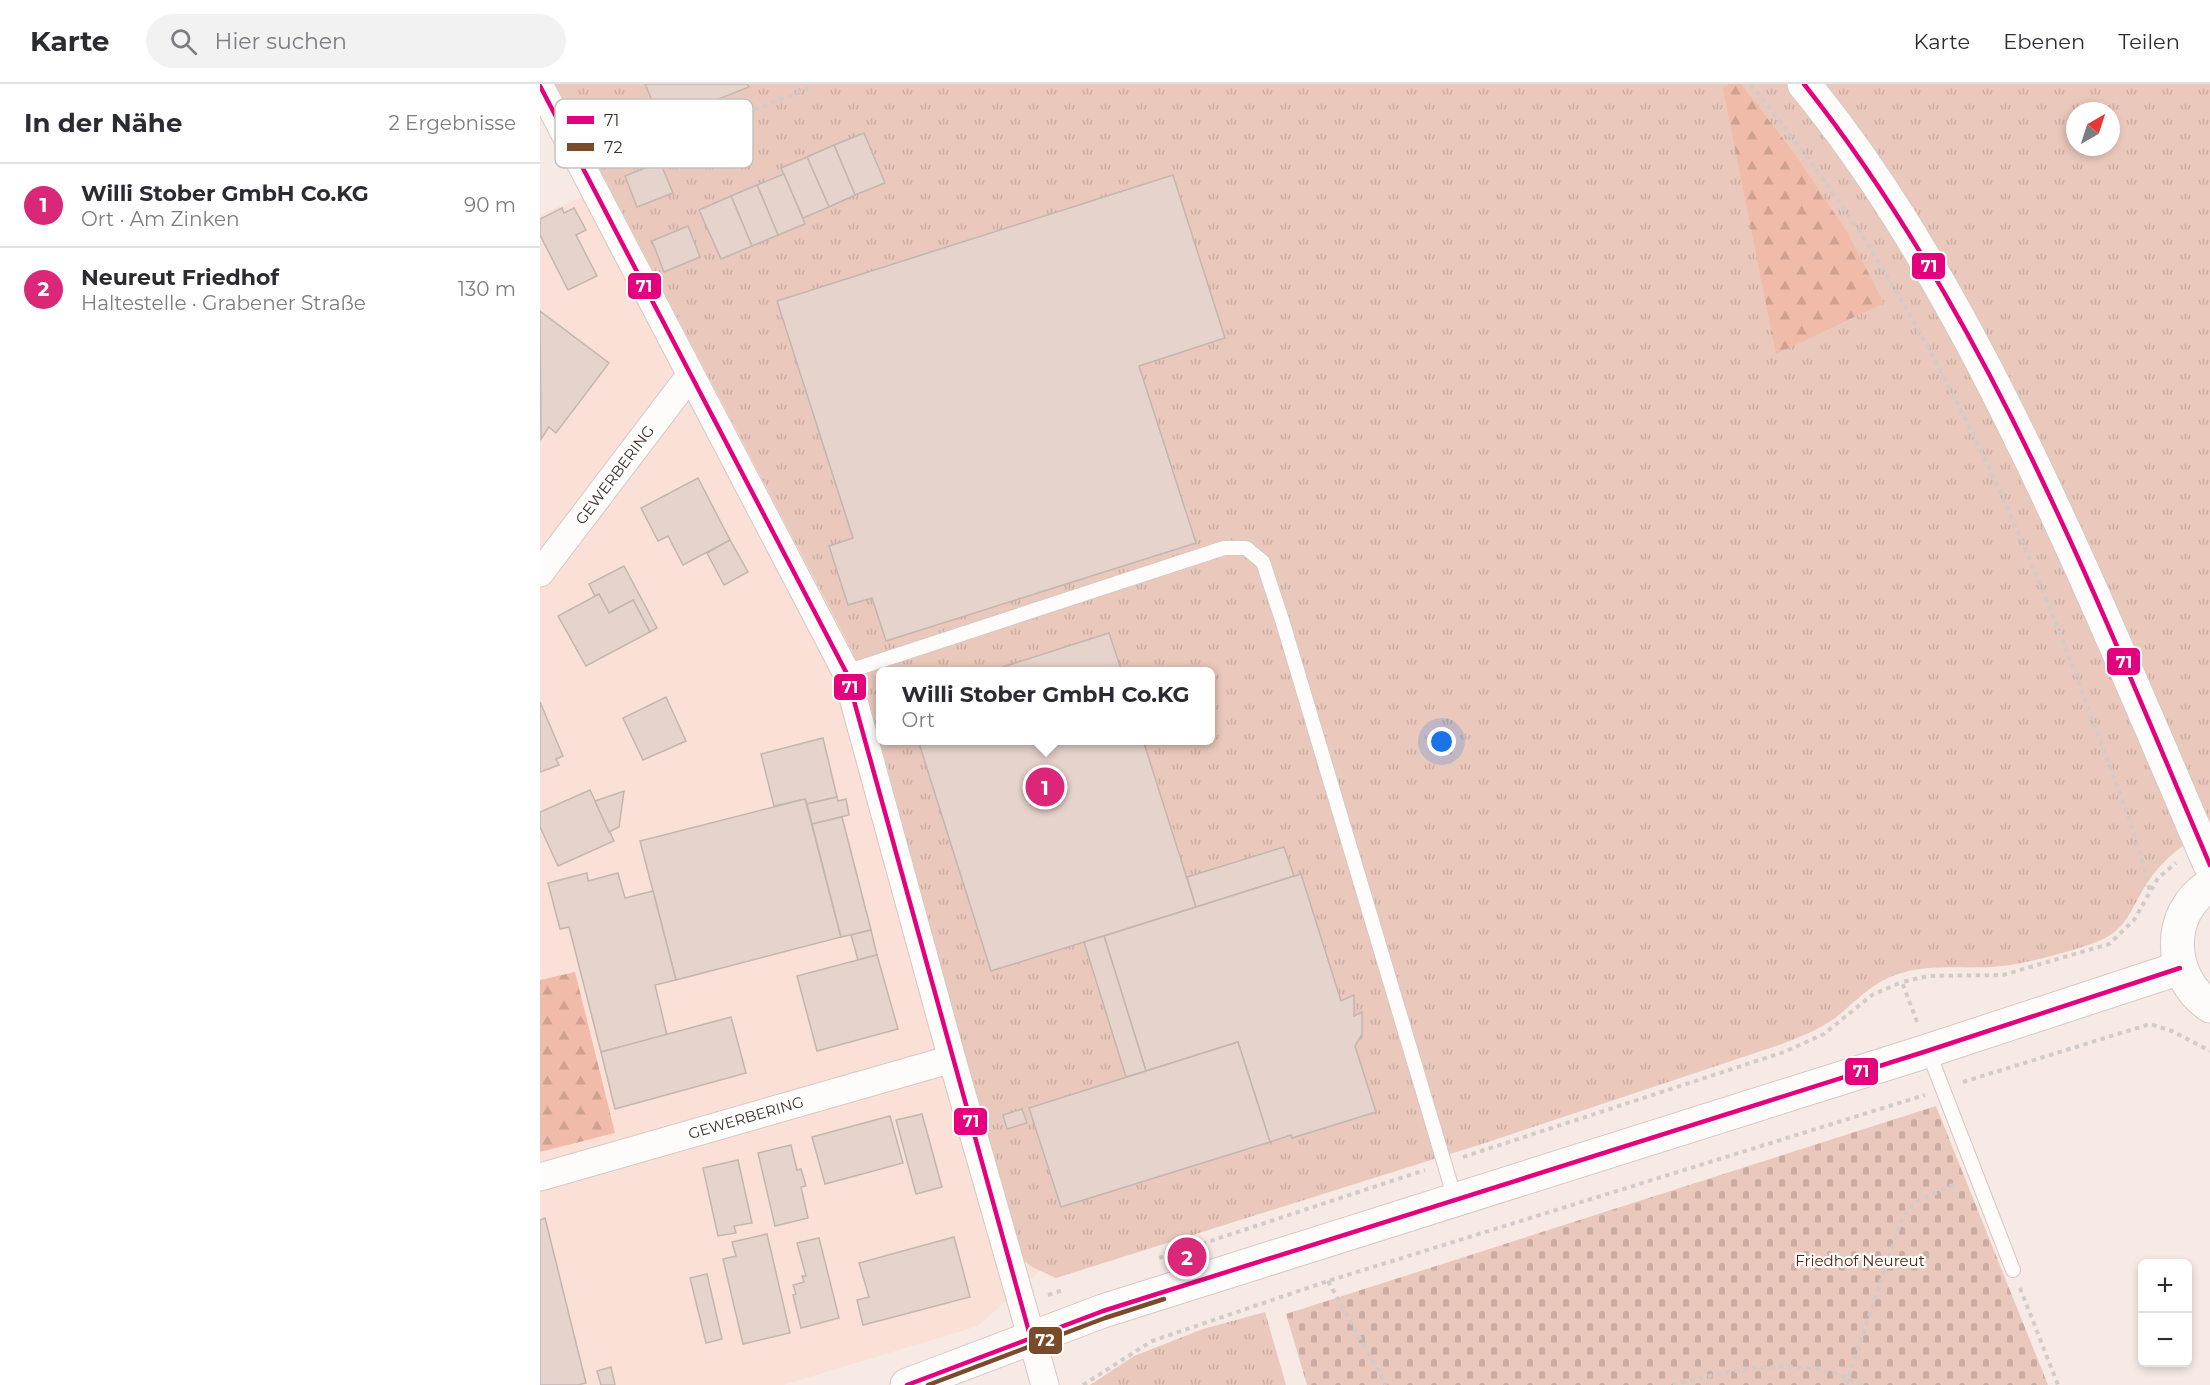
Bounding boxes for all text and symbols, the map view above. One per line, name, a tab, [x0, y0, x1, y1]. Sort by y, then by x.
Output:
search box	[146, 14, 566, 68]
text: Karte	[30, 24, 110, 58]
icon: search	[167, 25, 200, 58]
text: Hier suchen	[215, 28, 347, 55]
text: Karte	[1914, 29, 1970, 54]
text: Ebenen	[2003, 29, 2085, 54]
text: Teilen	[2118, 29, 2180, 54]
legend	[555, 99, 753, 168]
north arrow	[2066, 102, 2120, 156]
text: In der Nähe	[24, 107, 182, 139]
text: 2 Ergebnisse	[388, 111, 516, 135]
text: 71	[604, 111, 619, 130]
text: 72	[604, 138, 623, 157]
text: Willi Stober GmbH Co.KG	[81, 180, 369, 207]
text: 1	[40, 193, 47, 217]
text: 90 m	[464, 193, 516, 217]
text: Ort · Am Zinken	[81, 207, 240, 231]
line badge: 71	[1911, 252, 1946, 280]
text: 71	[1921, 257, 1937, 276]
text: Neureut Friedhof	[81, 264, 279, 291]
line badge: 71	[627, 272, 662, 300]
text: 2	[38, 277, 49, 301]
text: 130 m	[458, 277, 516, 301]
text: 71	[636, 277, 652, 296]
text: Haltestelle · Grabener Straße	[81, 291, 366, 315]
street label: GEWERBERING	[571, 421, 658, 528]
line badge: 71	[2106, 647, 2141, 676]
text: 71	[2116, 653, 2132, 672]
popup	[876, 667, 1215, 745]
line badge: 71	[833, 673, 867, 701]
text: 71	[842, 678, 858, 697]
text: Willi Stober GmbH Co.KG	[902, 681, 1189, 708]
text: Ort	[902, 708, 935, 732]
your location	[1427, 727, 1456, 756]
pin: 1	[1026, 764, 1064, 810]
line badge: 71	[1844, 1057, 1879, 1086]
text: 71	[1853, 1062, 1869, 1081]
street label: GEWERBERING	[686, 1092, 806, 1143]
line badge: 71	[953, 1107, 988, 1136]
text: 71	[963, 1112, 979, 1131]
pin: 2	[1168, 1234, 1206, 1280]
park label: Friedhof Neureut	[1795, 1251, 1925, 1270]
map controls	[2138, 1259, 2192, 1367]
button: +	[2138, 1259, 2192, 1313]
button: −	[2138, 1313, 2192, 1367]
line badge: 72	[1028, 1326, 1063, 1355]
text: 72	[1035, 1331, 1055, 1350]

